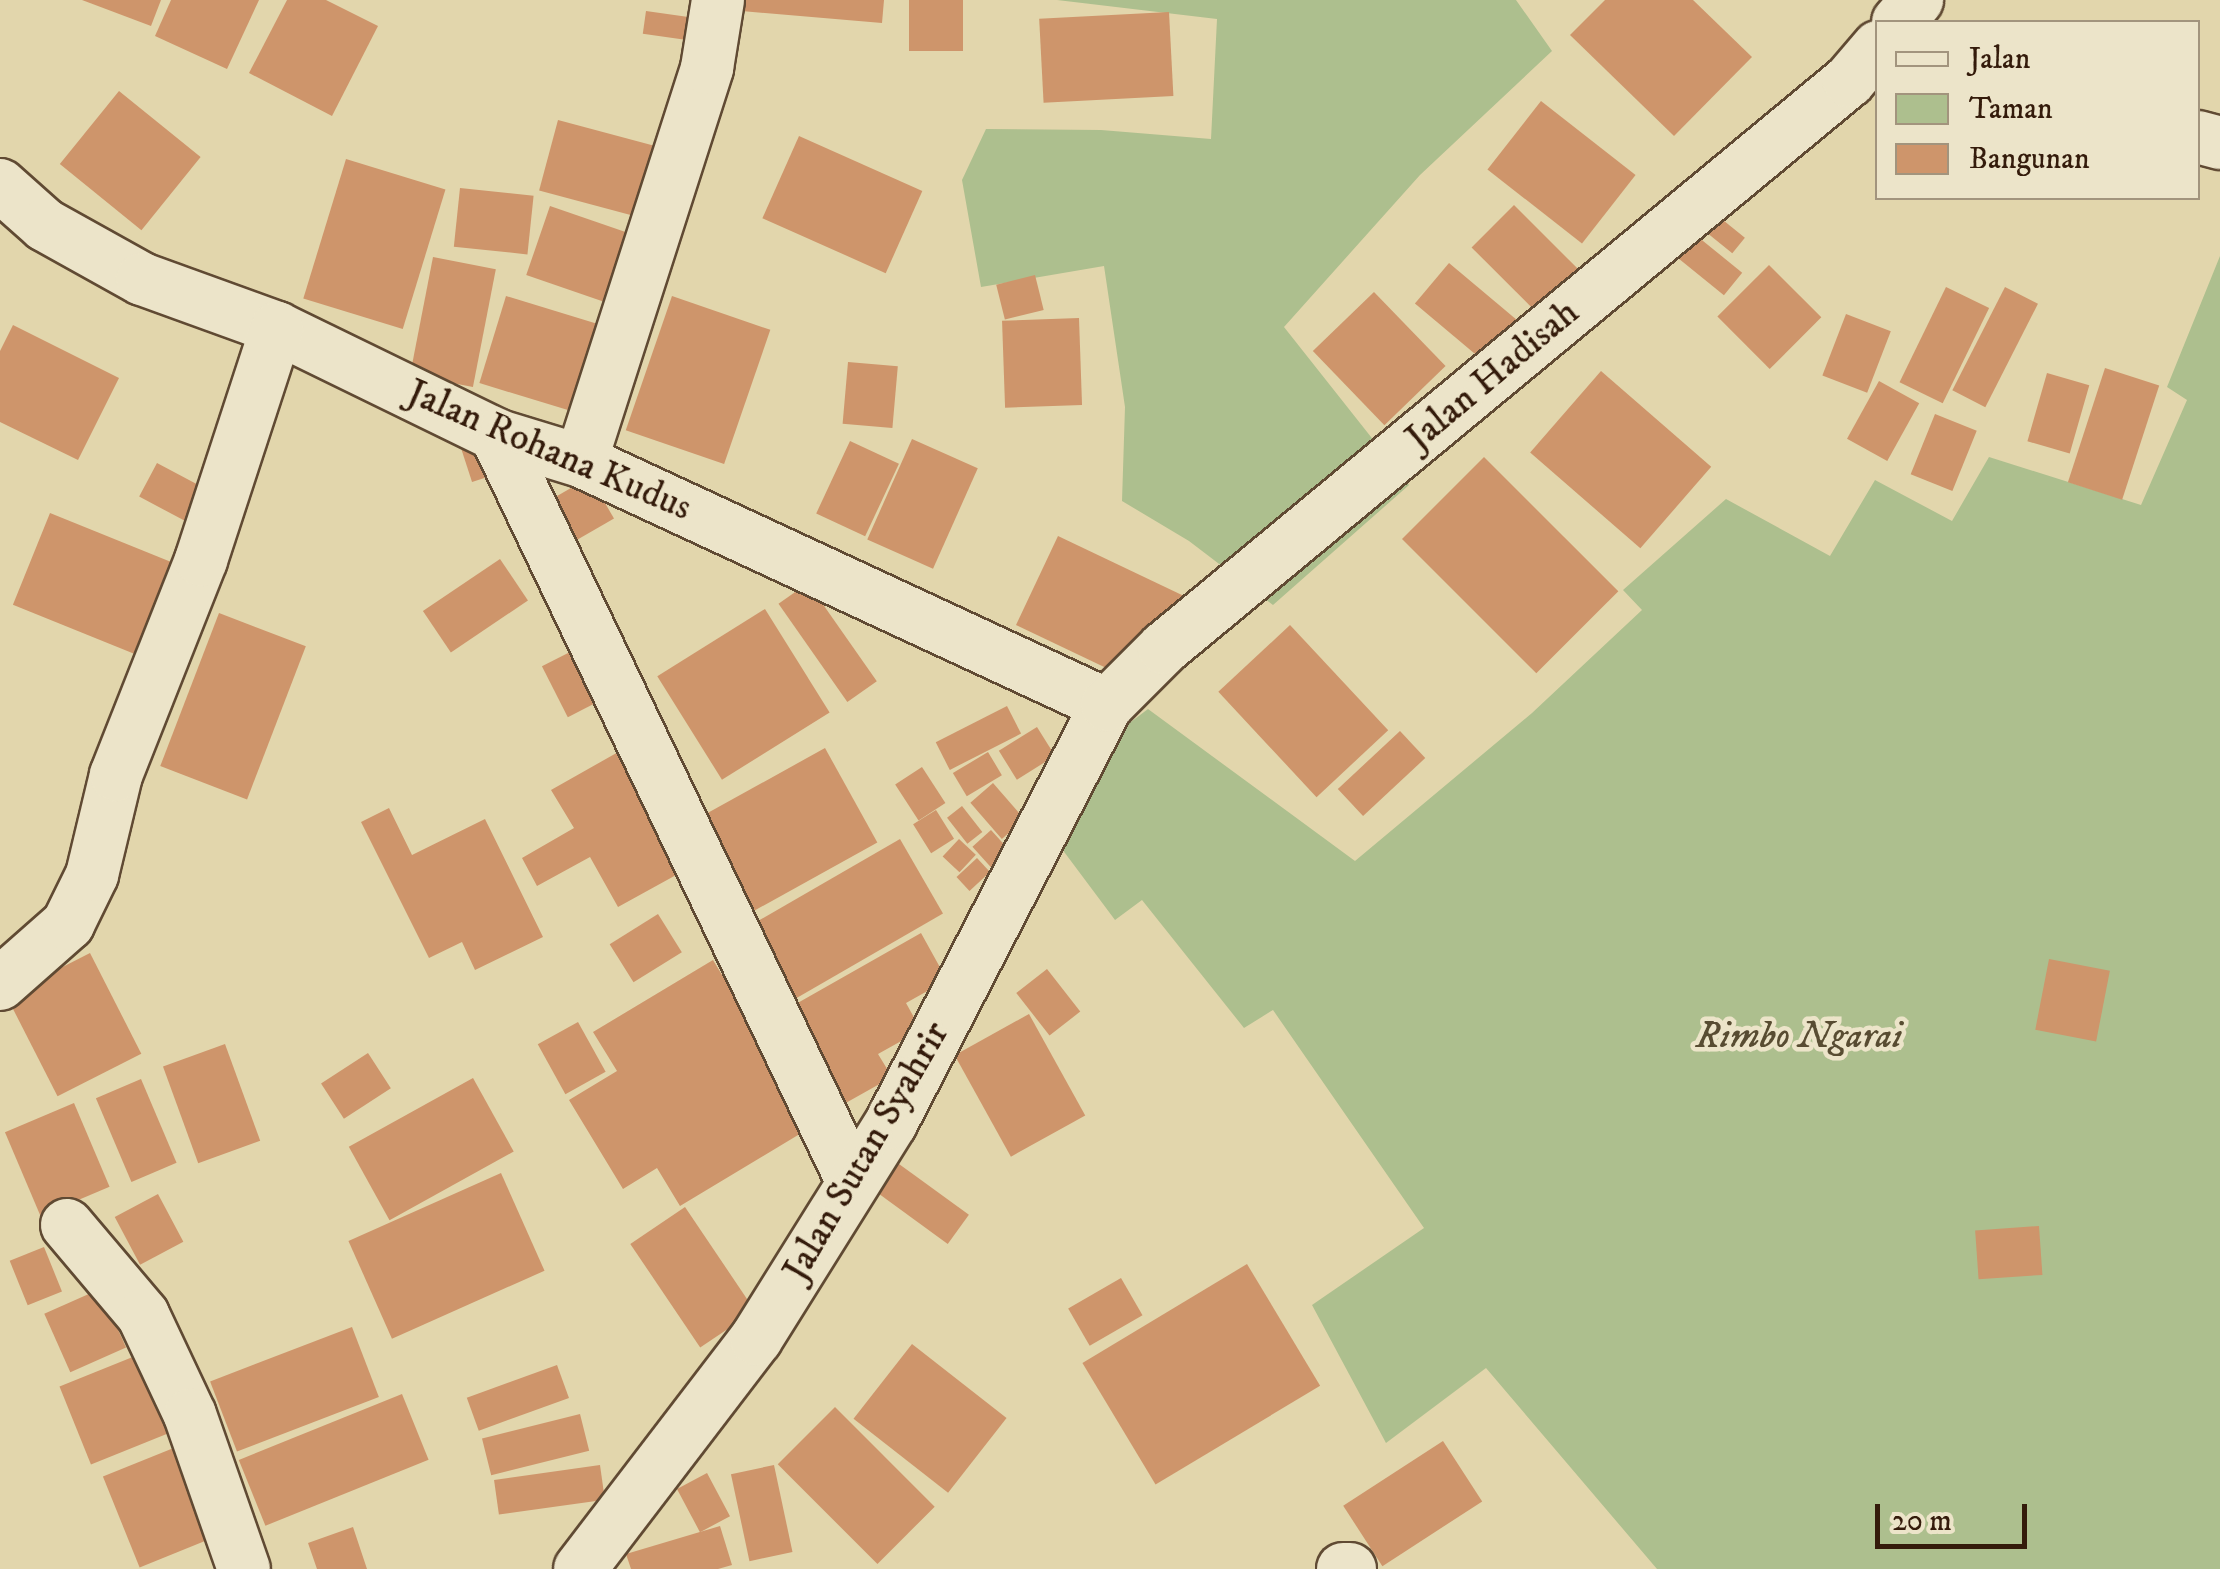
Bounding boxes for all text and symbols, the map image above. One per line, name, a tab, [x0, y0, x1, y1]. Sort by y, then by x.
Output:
legend	[1875, 20, 2200, 200]
text: Jalan	[1969, 41, 2031, 78]
text: Taman	[1969, 91, 2053, 128]
text: Bangunan	[1969, 141, 2090, 178]
street label: Jalan Hadisah	[1397, 291, 1589, 461]
street label: Jalan Rohana Kudus	[400, 371, 698, 531]
street label: Jalan Sutan Syahrir	[774, 1014, 960, 1290]
park label: Rimbo Ngarai	[1696, 1014, 1902, 1060]
scale bar	[1880, 1484, 2032, 1546]
text: 20 m	[1892, 1503, 1952, 1540]

